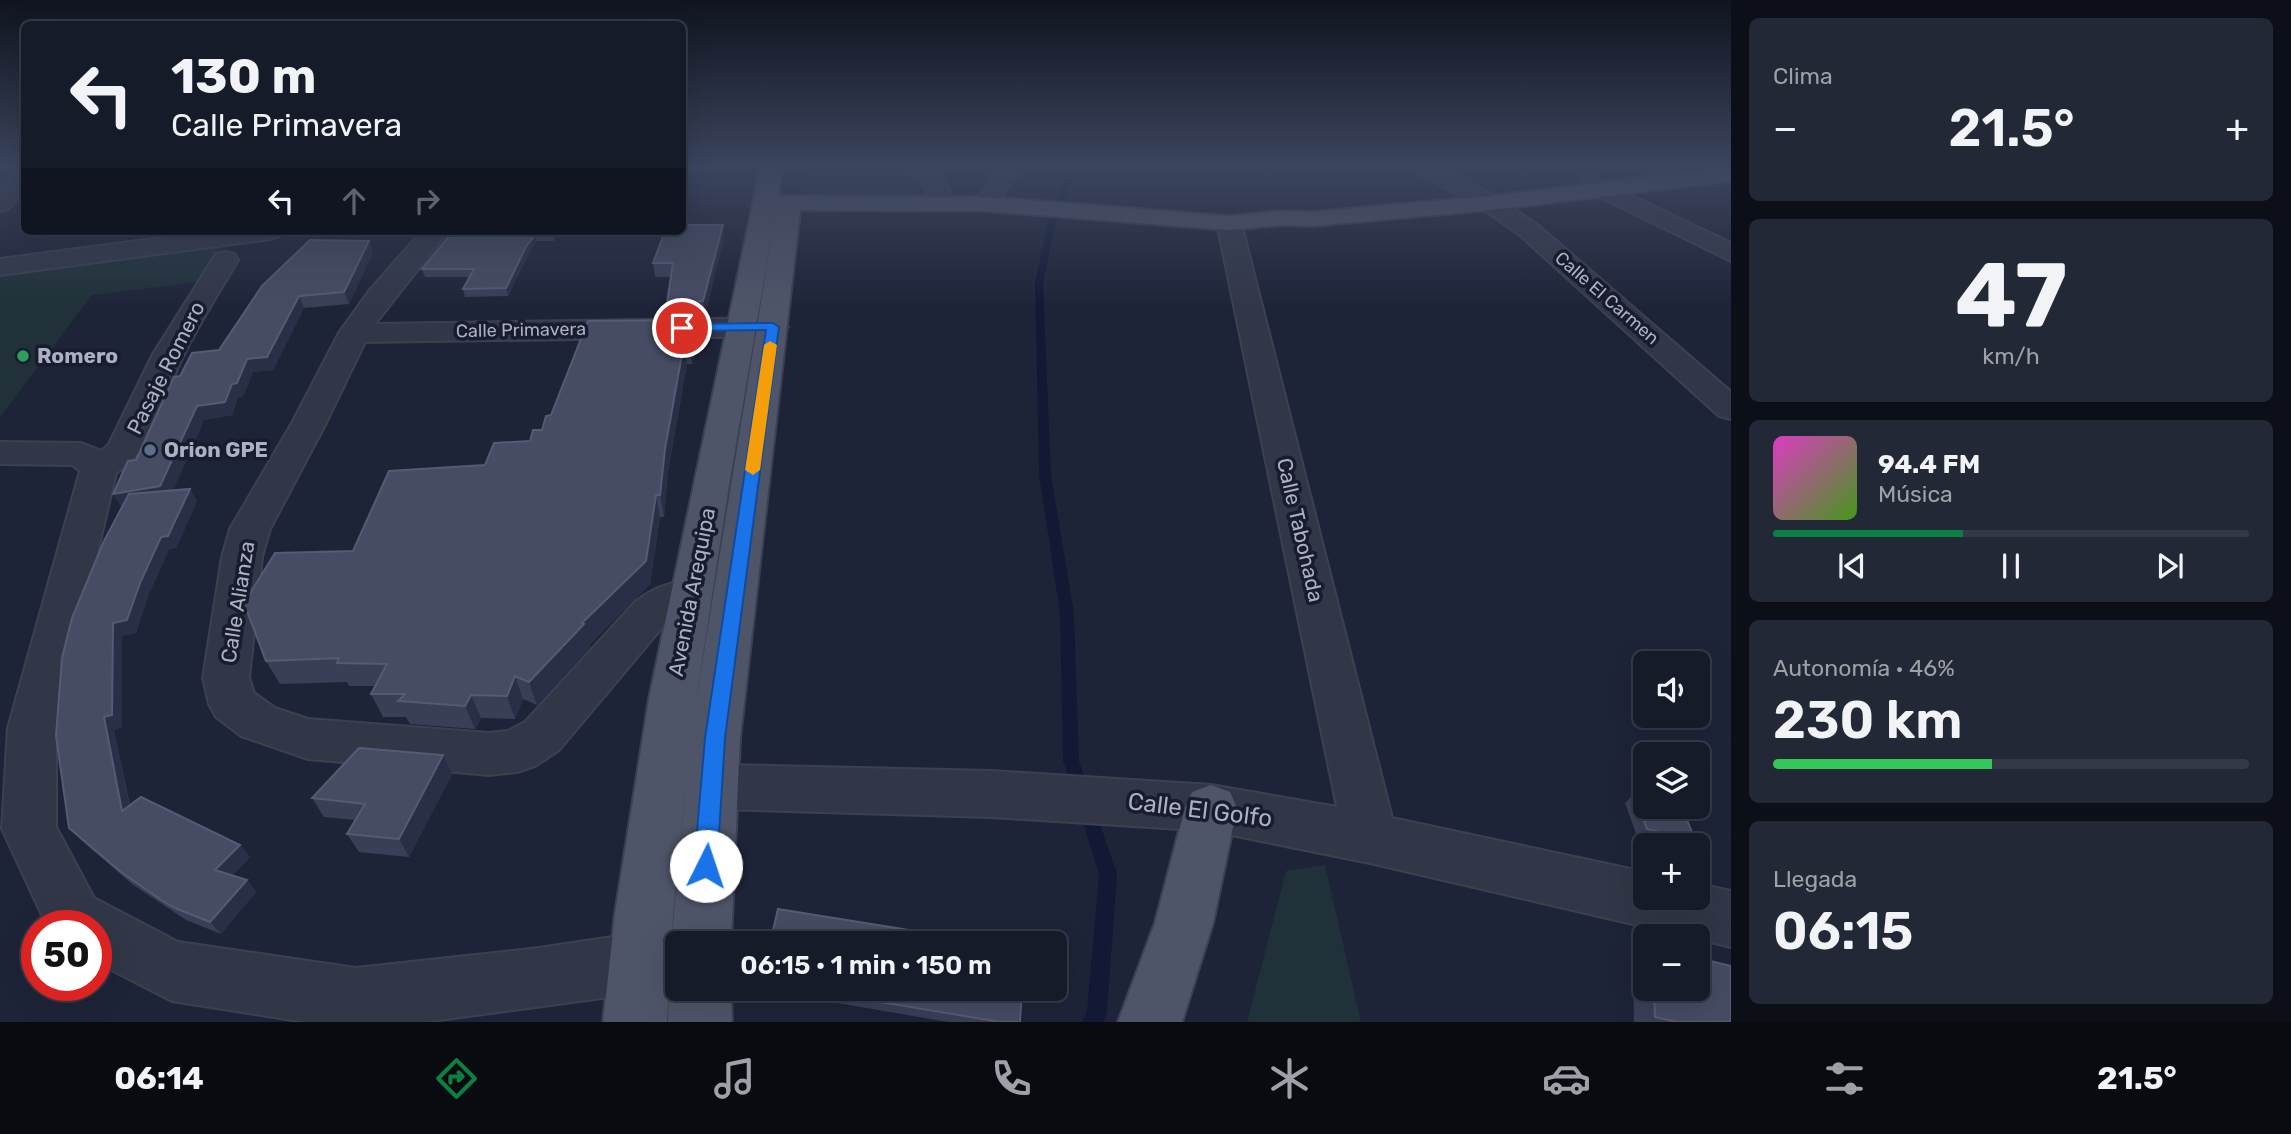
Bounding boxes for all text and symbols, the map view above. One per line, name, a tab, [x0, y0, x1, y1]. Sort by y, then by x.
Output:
text: 130 m	[171, 47, 316, 105]
icon: left	[56, 49, 147, 140]
text: Clima	[1773, 62, 1833, 90]
text: 21.5°	[1948, 97, 2075, 159]
text: −	[1773, 105, 1798, 151]
text: +	[2225, 105, 2249, 151]
text: Calle Primavera	[171, 106, 402, 144]
icon: left	[262, 182, 300, 220]
icon: ahead	[335, 182, 373, 220]
icon: right	[408, 182, 446, 220]
text: 47	[1955, 242, 2067, 350]
street label: Calle El Carmen	[1550, 247, 1664, 349]
street label: Pasaje Romero	[121, 297, 210, 438]
pin	[652, 298, 712, 358]
icon: arrive	[663, 309, 701, 347]
street label: Calle Primavera	[456, 318, 586, 342]
text: km/h	[1982, 342, 2040, 370]
place label: Romero	[37, 343, 118, 368]
marker: Romero	[15, 348, 31, 364]
place label: Orion GPE	[164, 437, 268, 462]
marker: Orion GPE	[142, 442, 158, 458]
text: 94.4 FM	[1878, 449, 1980, 480]
street label: Calle Tabohada	[1272, 455, 1329, 604]
text: Música	[1878, 480, 1953, 508]
street label: Avenida Arequipa	[663, 506, 720, 678]
street label: Calle Alianza	[216, 539, 259, 665]
icon: previous	[1833, 547, 1871, 585]
icon: pause	[1992, 547, 2030, 585]
icon: next	[2151, 547, 2189, 585]
map controls	[1633, 651, 1710, 1001]
button: sound	[1633, 651, 1710, 728]
text: Autonomía · 46%	[1773, 654, 1955, 682]
text: 230 km	[1773, 689, 1962, 751]
button: layers	[1633, 742, 1710, 819]
street label: Calle El Golfo	[1126, 787, 1274, 833]
position arrow	[669, 829, 743, 903]
button: +	[1633, 833, 1710, 910]
text: Llegada	[1773, 865, 1857, 893]
text: 06:15	[1773, 900, 1913, 962]
speed limit sign: 50	[21, 910, 112, 1001]
button: −	[1633, 924, 1710, 1001]
text: 06:15 · 1 min · 150 m	[740, 950, 992, 981]
icon: directions	[432, 1054, 481, 1103]
icon: music	[710, 1054, 759, 1103]
icon: phone	[987, 1054, 1036, 1103]
icon: climate	[1265, 1054, 1314, 1103]
icon: car	[1542, 1054, 1591, 1103]
icon: filters	[1820, 1054, 1869, 1103]
text: 06:14	[114, 1059, 204, 1097]
text: 21.5°	[2097, 1059, 2177, 1097]

